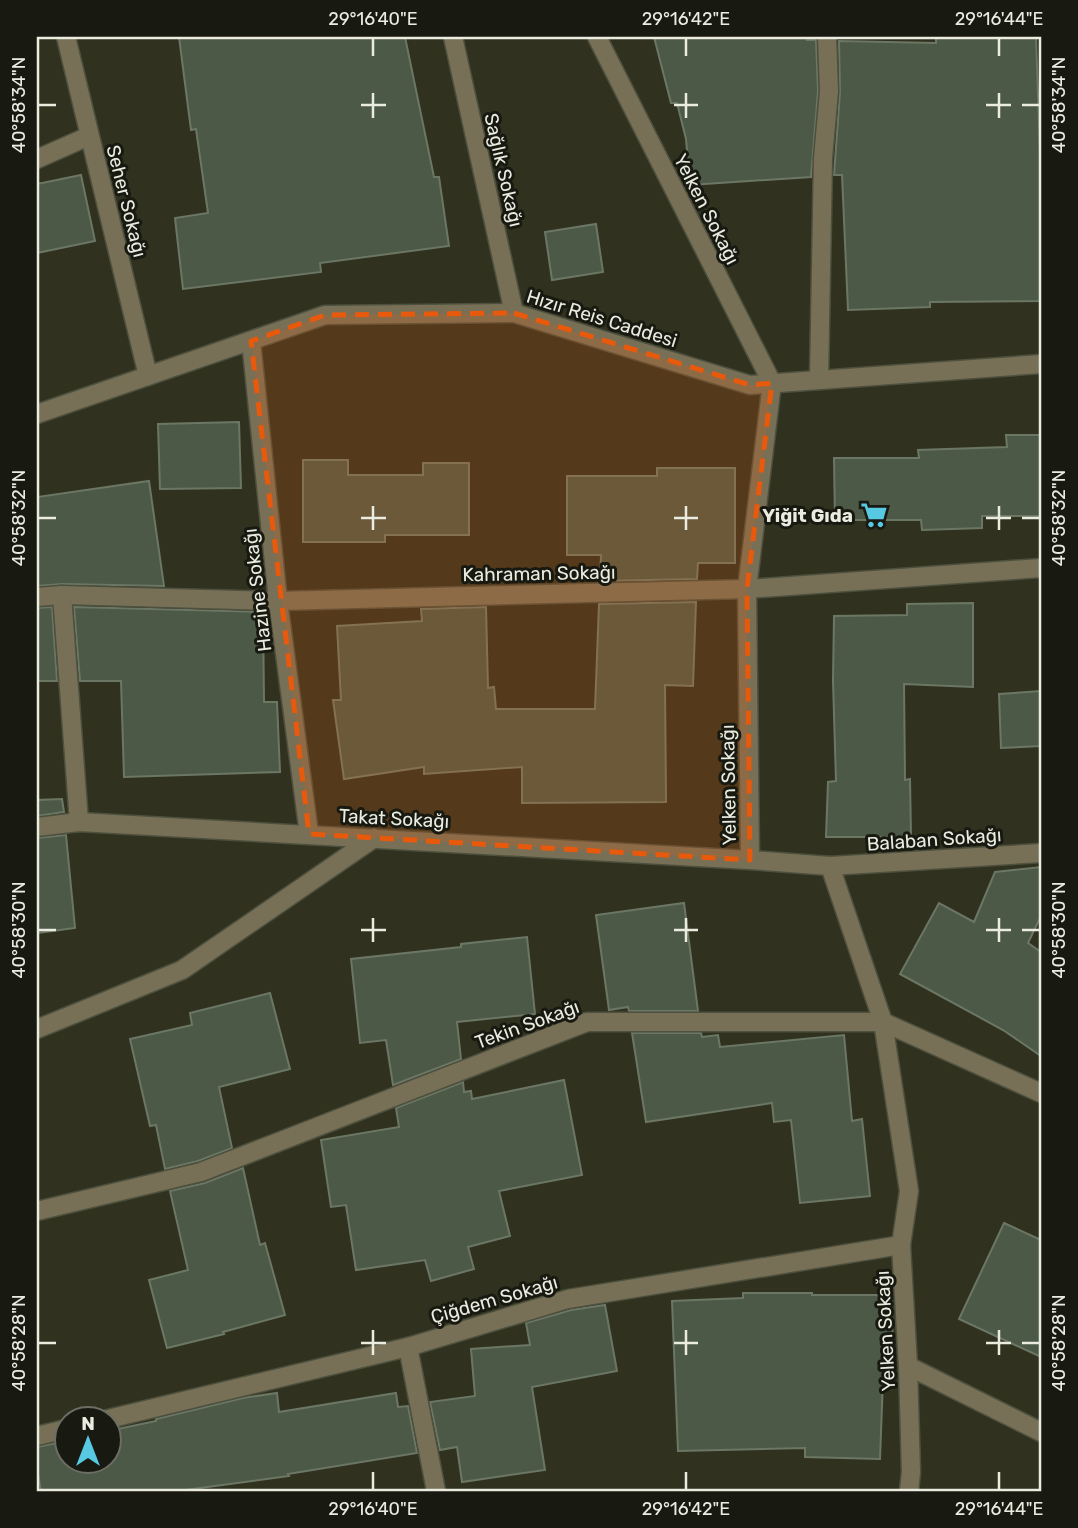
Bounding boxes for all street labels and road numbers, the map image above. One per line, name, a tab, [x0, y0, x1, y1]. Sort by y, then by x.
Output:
street label: Sağlık Sokağı	[479, 111, 528, 229]
street label: Seher Sokağı	[101, 143, 152, 260]
street label: Yelken Sokağı	[669, 150, 744, 268]
street label: Hızır Reis Caddesi	[524, 285, 680, 352]
street label: Hazine Sokağı	[239, 527, 276, 653]
street label: Kahraman Sokağı	[462, 561, 616, 586]
street label: Yelken Sokağı	[716, 724, 741, 846]
street label: Takat Sokağı	[338, 804, 450, 833]
street label: Balaban Sokağı	[866, 823, 1002, 856]
street label: Tekin Sokağı	[472, 995, 582, 1054]
street label: Çiğdem Sokağı	[428, 1270, 560, 1329]
street label: Yelken Sokağı	[871, 1270, 900, 1392]

